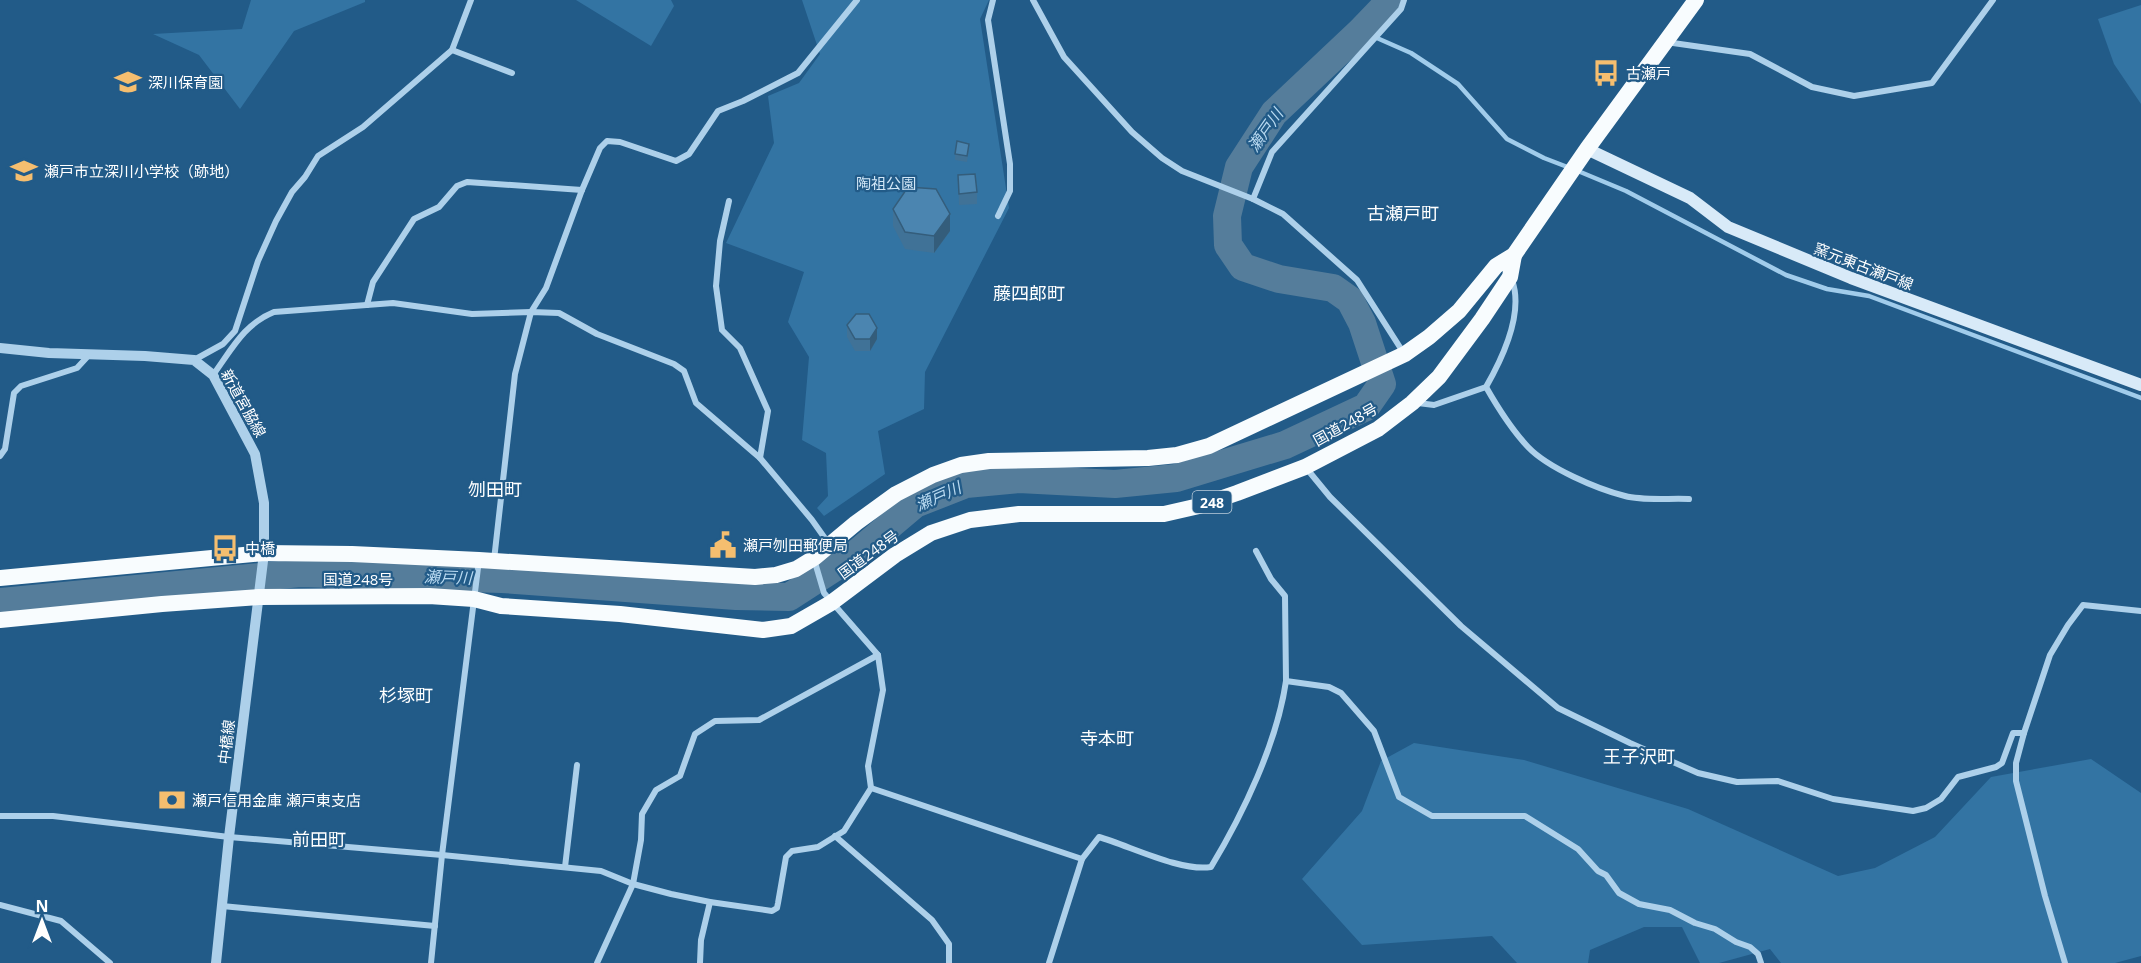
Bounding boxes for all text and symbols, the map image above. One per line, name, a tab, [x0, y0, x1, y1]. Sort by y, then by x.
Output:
bus stop icon: 古瀬戸	[1591, 58, 1621, 88]
place label: 古瀬戸	[1626, 63, 1671, 83]
school or university icon: 深川保育園	[113, 67, 143, 97]
place label: 深川保育園	[148, 72, 223, 92]
water label: 瀬戸川	[1242, 102, 1289, 156]
school or university icon: 瀬戸市立深川小学校（跡地）	[9, 156, 39, 186]
place label: 瀬戸市立深川小学校（跡地）	[44, 161, 239, 181]
park label: 陶祖公園	[856, 173, 916, 193]
district label: 古瀬戸町	[1367, 201, 1439, 225]
street label: 窯元東古瀬戸線	[1811, 238, 1917, 294]
district label: 藤四郎町	[993, 281, 1065, 305]
street label: 新道宮脇線	[217, 365, 271, 441]
street label: 国道248号	[1309, 398, 1381, 450]
water label: 瀬戸川	[912, 475, 966, 516]
district label: 刎田町	[468, 477, 522, 501]
road number: 248	[1192, 491, 1232, 513]
street label: 国道248号	[834, 525, 902, 583]
public building icon: 瀬戸刎田郵便局	[708, 530, 738, 560]
bus stop icon: 中橋	[210, 533, 240, 563]
place label: 瀬戸刎田郵便局	[743, 535, 848, 555]
place label: 中橋	[245, 538, 275, 558]
water label: 瀬戸川	[424, 565, 474, 589]
street label: 国道248号	[323, 569, 393, 589]
district label: 杉塚町	[379, 683, 433, 707]
street label: 中橋線	[213, 718, 239, 766]
district label: 寺本町	[1080, 726, 1134, 750]
district label: 王子沢町	[1603, 744, 1675, 768]
bank icon: 瀬戸信用金庫 瀬戸東支店	[157, 785, 187, 815]
place label: 瀬戸信用金庫 瀬戸東支店	[192, 790, 361, 810]
district label: 前田町	[292, 827, 346, 851]
north arrow	[12, 891, 72, 951]
text: N	[35, 895, 49, 917]

